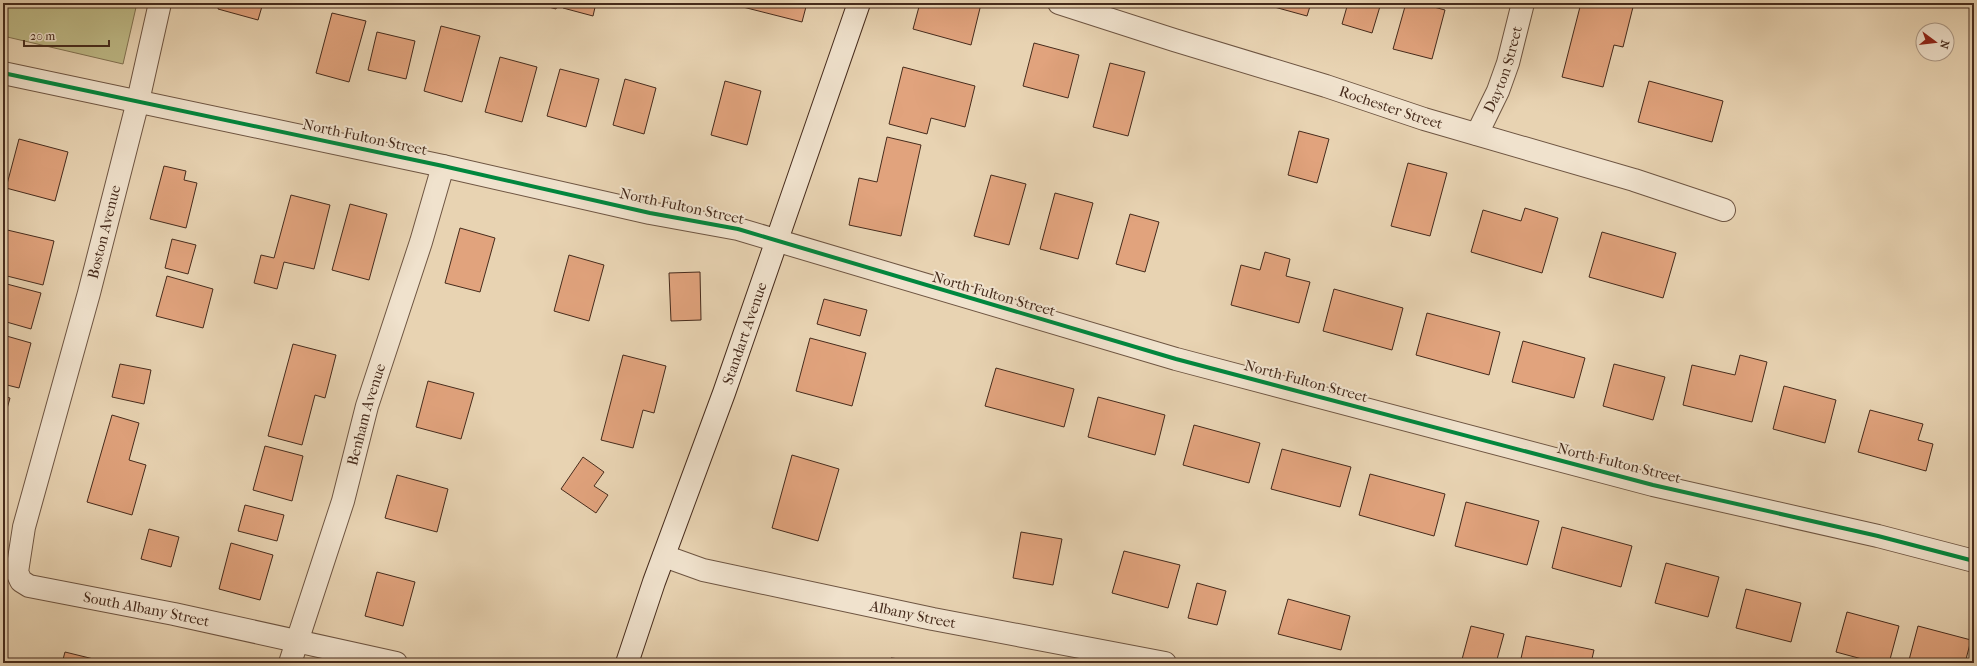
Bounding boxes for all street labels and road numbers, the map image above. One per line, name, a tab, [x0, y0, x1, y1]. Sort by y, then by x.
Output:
street label: Dayton Street	[1480, 24, 1526, 116]
street label: Rochester Street	[1337, 82, 1445, 133]
street label: North Fulton Street	[301, 115, 430, 159]
street label: Boston Avenue	[84, 183, 124, 281]
street label: North Fulton Street	[618, 184, 747, 228]
street label: North Fulton Street	[930, 268, 1058, 320]
street label: Standart Avenue	[719, 279, 771, 387]
street label: North Fulton Street	[1242, 356, 1370, 406]
street label: Benham Avenue	[343, 361, 390, 467]
street label: North Fulton Street	[1555, 439, 1683, 487]
street label: South Albany Street	[82, 588, 212, 631]
street label: Albany Street	[867, 597, 958, 632]

